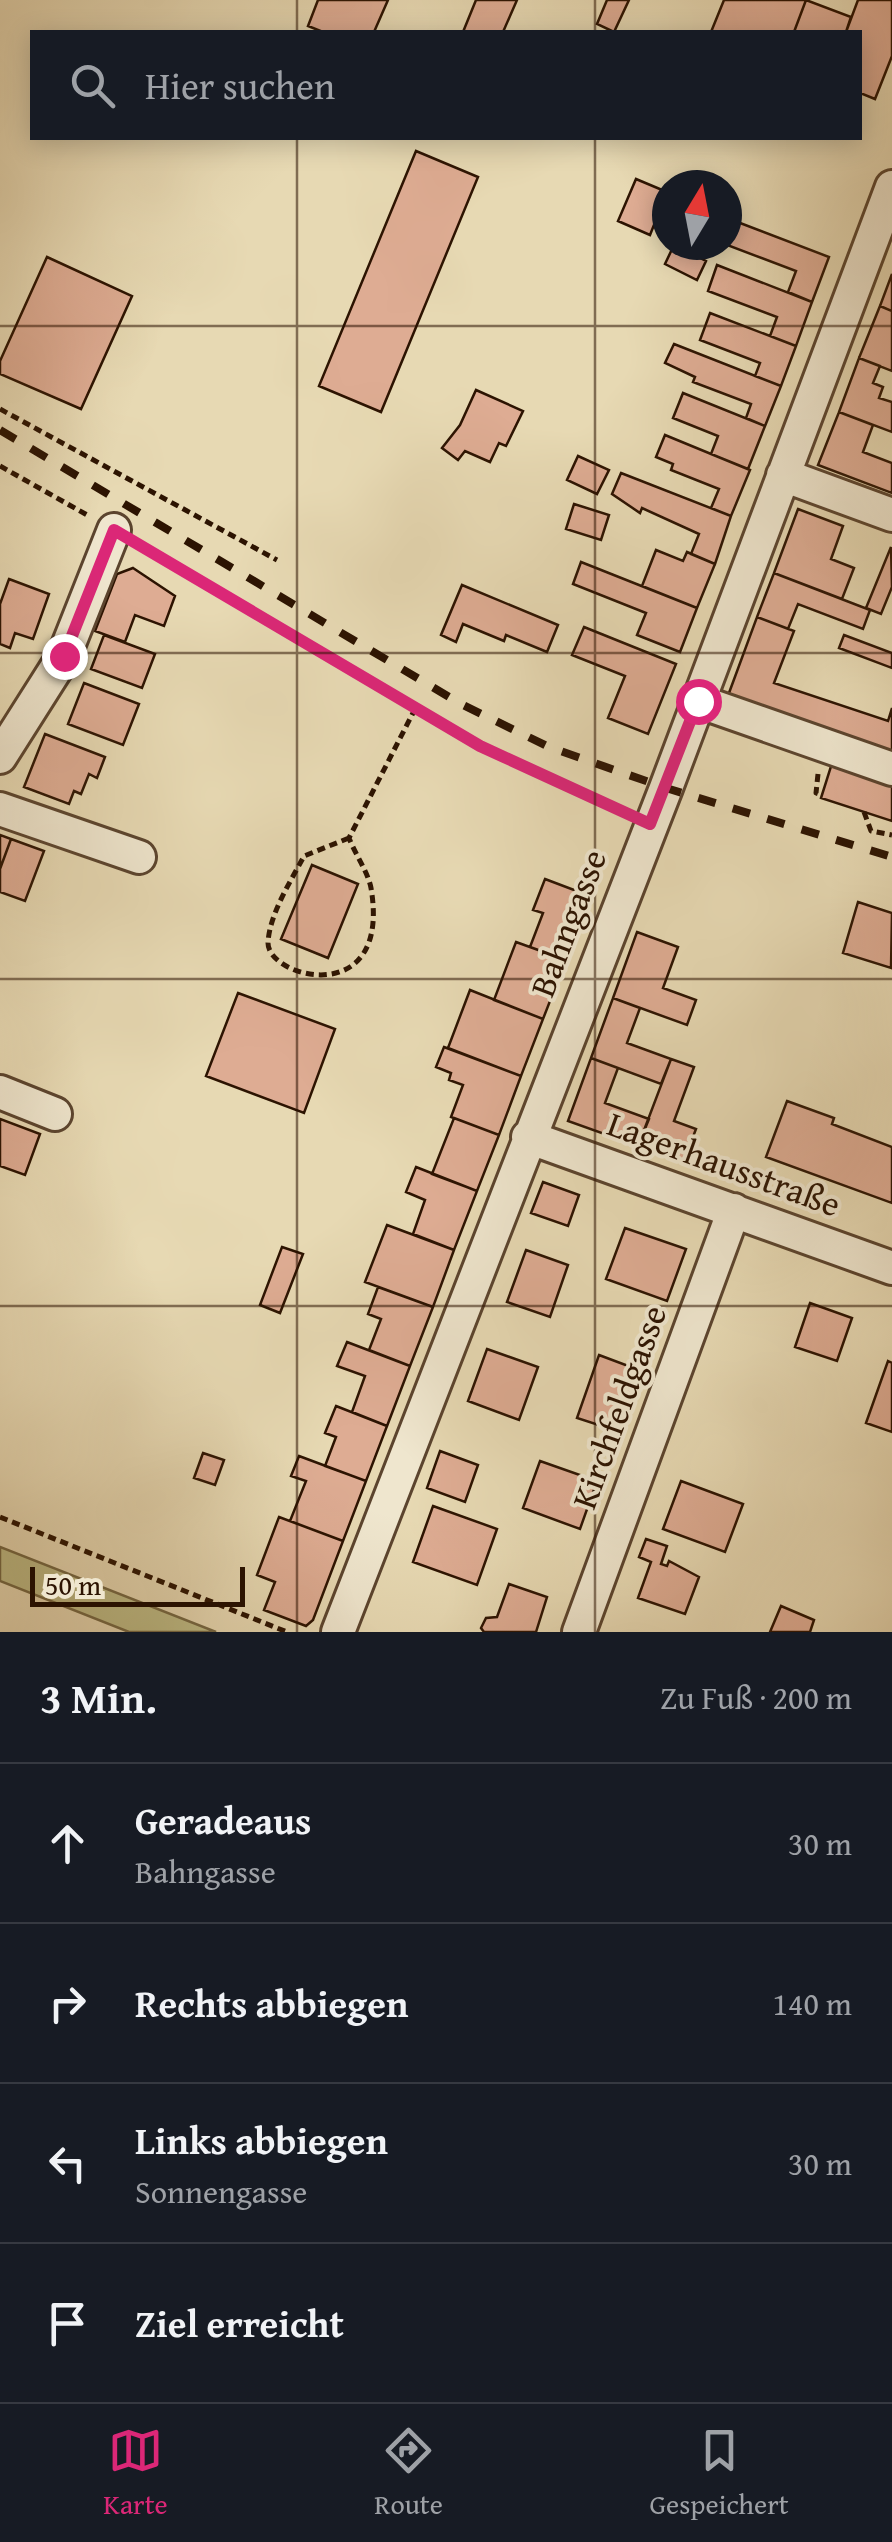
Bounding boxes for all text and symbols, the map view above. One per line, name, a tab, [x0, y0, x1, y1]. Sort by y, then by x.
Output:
search box	[30, 30, 862, 140]
text: Hier suchen	[145, 57, 335, 113]
icon: search	[65, 58, 120, 113]
north arrow	[652, 170, 742, 260]
route end	[42, 634, 88, 680]
route start	[676, 679, 722, 725]
street label: Bahngasse	[516, 842, 619, 1004]
street label: Lagerhausstraße	[600, 1098, 848, 1229]
street label: Kirchfeldgasse	[558, 1298, 679, 1516]
scale bar	[30, 1562, 245, 1606]
text: 50 m	[45, 1564, 101, 1605]
text: 3 Min.	[40, 1667, 157, 1728]
text: Zu Fuß · 200 m	[660, 1674, 852, 1721]
text: Geradeaus	[135, 1792, 311, 1848]
icon: ahead	[40, 1816, 95, 1871]
text: 30 m	[788, 1820, 852, 1867]
text: Bahngasse	[135, 1848, 276, 1895]
text: Rechts abbiegen	[135, 1975, 408, 2031]
icon: right	[40, 1976, 95, 2031]
text: 140 m	[773, 1980, 852, 2027]
text: Links abbiegen	[135, 2112, 388, 2168]
icon: left	[40, 2136, 95, 2191]
text: 30 m	[788, 2140, 852, 2187]
text: Sonnengasse	[135, 2168, 307, 2215]
text: Ziel erreicht	[135, 2295, 344, 2351]
icon: arrive	[40, 2296, 95, 2351]
tab: Karte	[103, 2423, 168, 2524]
tab: Route	[374, 2423, 443, 2524]
tab: Gespeichert	[650, 2423, 789, 2524]

